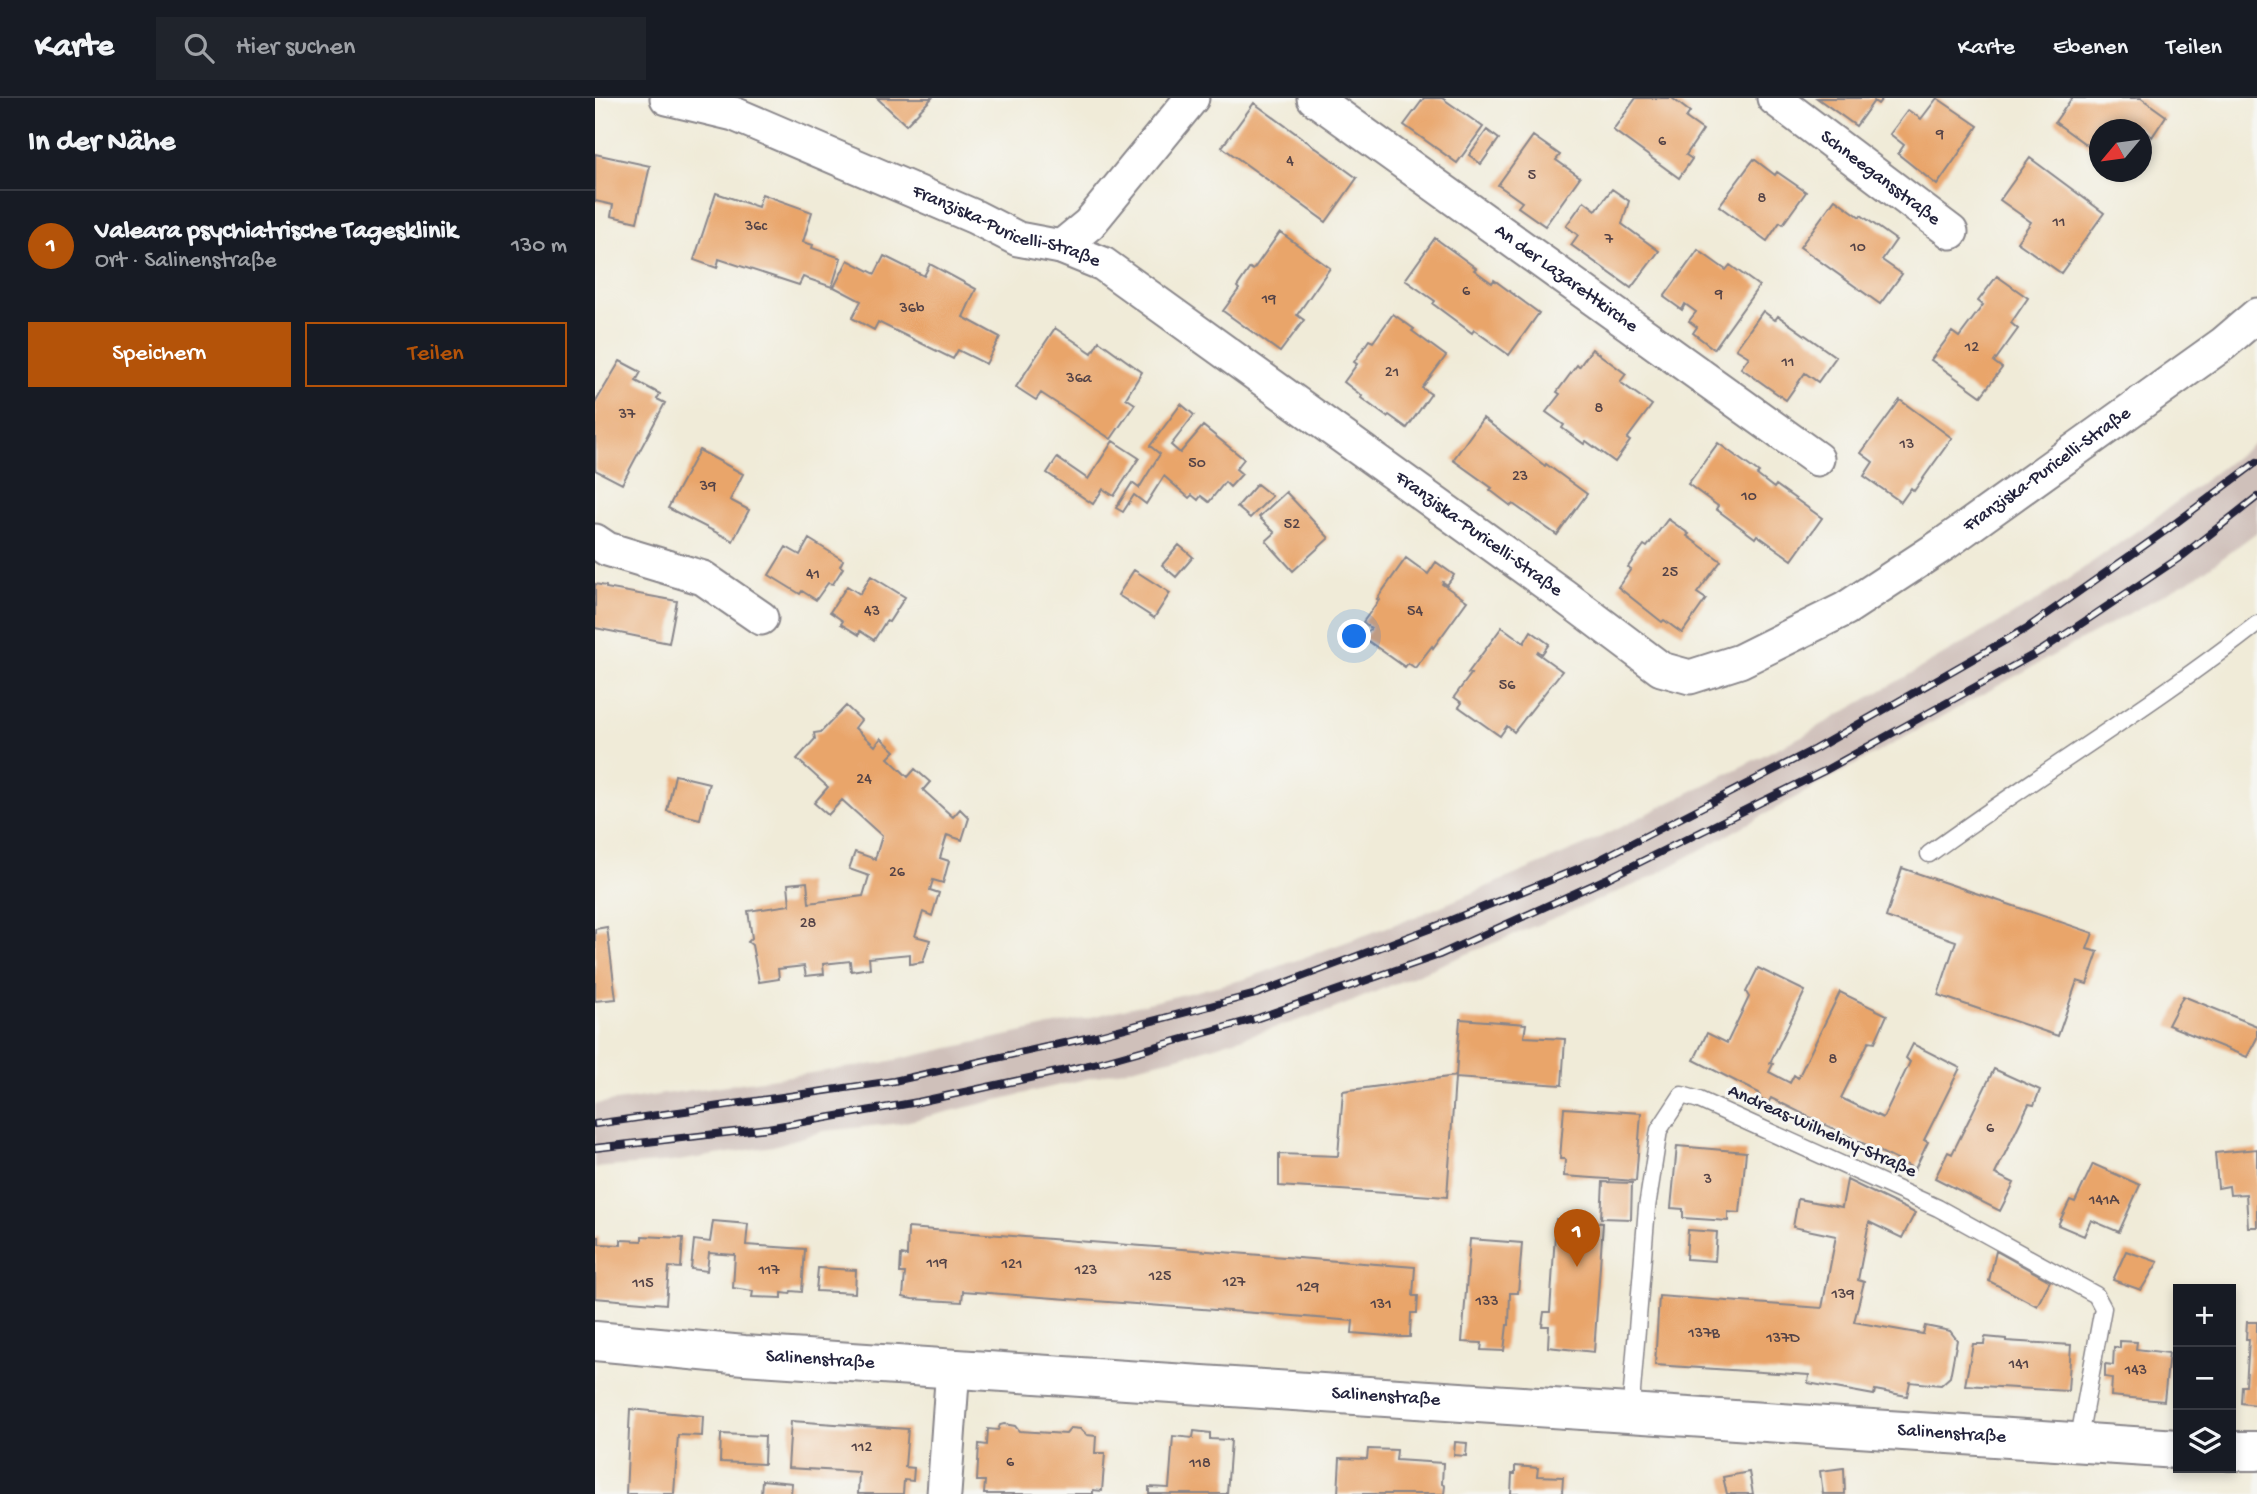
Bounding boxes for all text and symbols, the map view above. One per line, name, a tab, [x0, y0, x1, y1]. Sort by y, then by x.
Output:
search box	[156, 17, 646, 80]
text: Karte	[35, 29, 114, 67]
icon: search	[180, 29, 218, 67]
text: Hier suchen	[236, 33, 355, 64]
text: Karte	[1958, 34, 2015, 63]
text: Ebenen	[2053, 34, 2128, 63]
text: Teilen	[2166, 34, 2222, 63]
north arrow	[2089, 119, 2152, 182]
street label: Schneegansstraße	[1815, 125, 1945, 231]
text: In der Nähe	[28, 126, 175, 161]
house number: 9	[1935, 126, 1944, 145]
house number: 6	[1658, 133, 1667, 152]
house number: 4	[1286, 153, 1294, 172]
house number: 5	[1528, 167, 1536, 186]
street label: Franziska-Puricelli-Straße	[908, 180, 1104, 273]
house number: 8	[1758, 190, 1767, 209]
house number: 11	[2052, 214, 2065, 233]
text: Valeara psychiatrische Tagesklinik	[95, 217, 457, 248]
house number: 36c	[744, 218, 767, 237]
street label: An der Lazarettkirche	[1490, 219, 1642, 338]
house number: 7	[1604, 231, 1614, 250]
text: 1	[46, 233, 56, 260]
text: 130 m	[511, 233, 567, 260]
house number: 10	[1849, 239, 1866, 258]
text: Ort · Salinenstraße	[95, 248, 276, 275]
house number: 6	[1462, 283, 1471, 302]
house number: 9	[1714, 286, 1723, 305]
house number: 19	[1261, 291, 1276, 310]
house number: 36b	[899, 300, 925, 319]
button: Speichern	[28, 322, 291, 387]
button: Teilen	[305, 322, 567, 387]
house number: 12	[1964, 339, 1979, 358]
house number: 11	[1781, 354, 1794, 373]
house number: 21	[1385, 364, 1399, 383]
house number: 36a	[1065, 370, 1093, 389]
house number: 8	[1595, 400, 1604, 419]
street label: Franziska-Puricelli-Straße	[1958, 402, 2136, 538]
house number: 37	[618, 406, 636, 425]
house number: 13	[1899, 436, 1914, 455]
house number: 50	[1188, 455, 1206, 474]
street label: Franziska-Puricelli-Straße	[1389, 466, 1567, 603]
house number: 23	[1512, 468, 1528, 487]
house number: 39	[699, 478, 716, 497]
house number: 10	[1740, 488, 1757, 507]
house number: 52	[1284, 516, 1300, 535]
house number: 25	[1662, 564, 1678, 583]
house number: 41	[806, 566, 820, 585]
house number: 43	[864, 603, 880, 622]
house number: 54	[1407, 603, 1423, 622]
your location	[1337, 619, 1371, 653]
house number: 56	[1499, 677, 1516, 696]
house number: 24	[856, 771, 872, 790]
house number: 26	[889, 864, 906, 883]
house number: 28	[800, 915, 817, 934]
house number: 8	[1829, 1051, 1838, 1070]
street label: Andreas-Wilhelmy-Straße	[1724, 1080, 1920, 1184]
house number: 6	[1986, 1120, 1995, 1139]
house number: 3	[1703, 1171, 1712, 1190]
house number: 141A	[2088, 1192, 2121, 1211]
pin: 1	[1554, 1209, 1600, 1267]
house number: 119	[926, 1255, 947, 1274]
house number: 121	[1001, 1256, 1022, 1275]
house number: 117	[757, 1262, 780, 1281]
house number: 123	[1074, 1262, 1097, 1281]
house number: 125	[1148, 1268, 1171, 1287]
house number: 127	[1222, 1274, 1246, 1293]
house number: 115	[631, 1275, 654, 1294]
house number: 129	[1296, 1279, 1319, 1298]
map controls	[2173, 1284, 2236, 1473]
button: +	[2173, 1284, 2236, 1347]
house number: 139	[1831, 1286, 1854, 1305]
house number: 133	[1474, 1293, 1499, 1312]
house number: 131	[1369, 1296, 1392, 1315]
house number: 137B	[1687, 1325, 1720, 1344]
house number: 137D	[1765, 1330, 1800, 1349]
street label: Salinenstraße	[765, 1345, 876, 1375]
button: −	[2173, 1347, 2236, 1410]
house number: 141	[2008, 1356, 2029, 1375]
house number: 143	[2124, 1362, 2147, 1381]
street label: Salinenstraße	[1331, 1382, 1441, 1412]
button: layers	[2173, 1410, 2236, 1473]
street label: Salinenstraße	[1897, 1419, 2007, 1449]
house number: 112	[851, 1439, 873, 1458]
house number: 6	[1006, 1454, 1015, 1473]
house number: 118	[1188, 1455, 1211, 1474]

